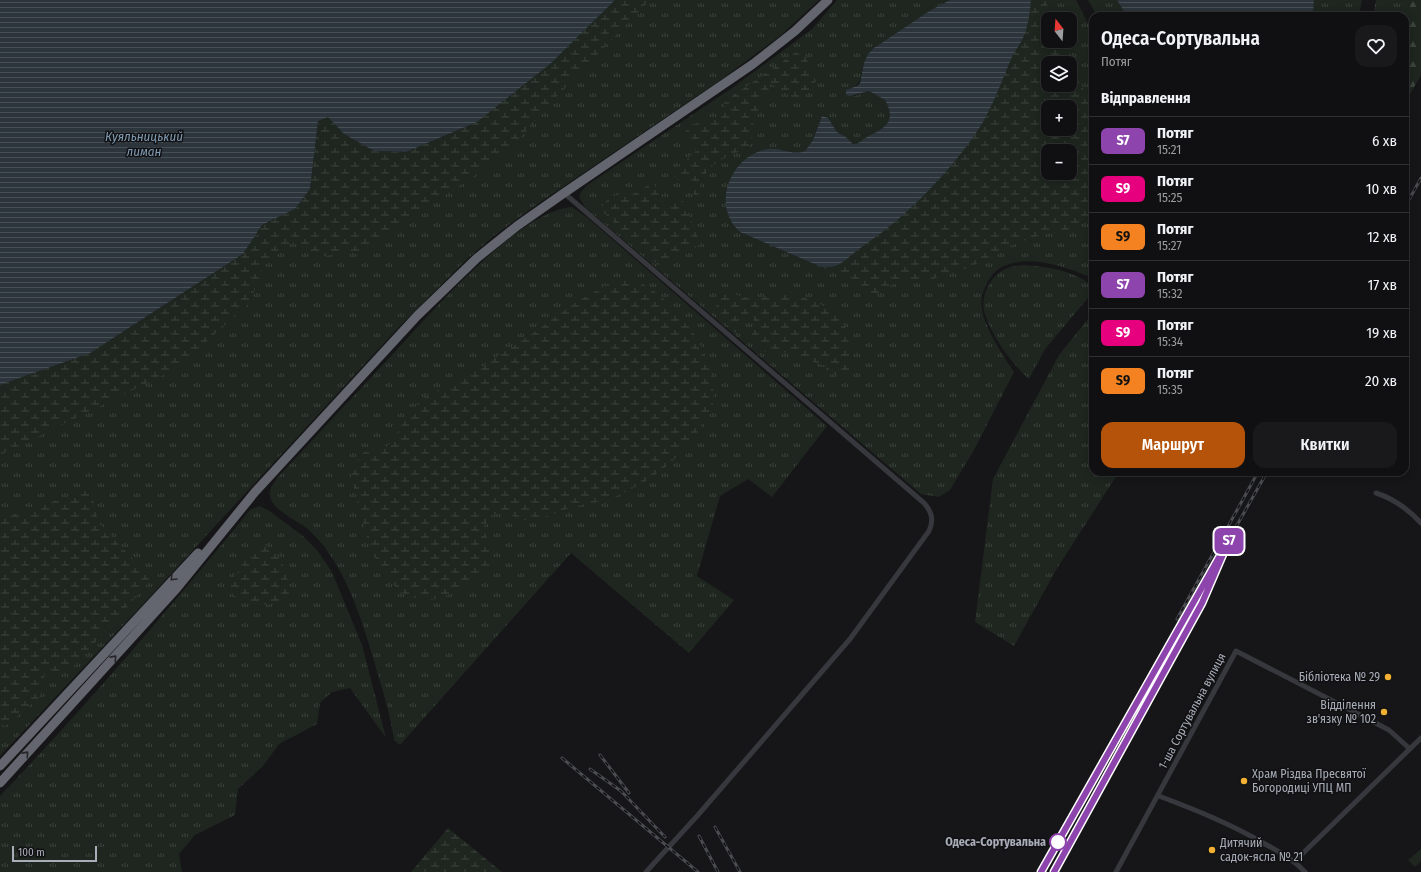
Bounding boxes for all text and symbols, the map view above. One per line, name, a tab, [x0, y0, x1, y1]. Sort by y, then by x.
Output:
north arrow	[1041, 12, 1077, 48]
map controls	[1041, 12, 1077, 180]
button: heart	[1355, 25, 1397, 67]
text: Одеса-Сортувальна	[1101, 27, 1260, 50]
text: Потяг	[1101, 54, 1132, 69]
button: layers	[1041, 56, 1077, 92]
text: Відправлення	[1101, 89, 1191, 107]
button: +	[1041, 100, 1077, 136]
text: Потяг	[1157, 124, 1193, 142]
water label: Куяльницький лиман	[105, 129, 183, 159]
text: S7	[1116, 132, 1130, 149]
text: 6 хв	[1372, 132, 1397, 150]
text: 15:21	[1157, 142, 1181, 157]
button: −	[1041, 144, 1077, 180]
text: Потяг	[1157, 172, 1193, 190]
text: S9	[1116, 180, 1130, 197]
text: 10 хв	[1366, 180, 1397, 198]
text: 15:25	[1157, 190, 1183, 205]
text: Потяг	[1157, 220, 1193, 238]
text: S9	[1116, 228, 1130, 245]
text: 12 хв	[1367, 228, 1397, 246]
text: 15:27	[1157, 238, 1182, 253]
text: Потяг	[1157, 268, 1193, 286]
text: S7	[1116, 276, 1130, 293]
text: 17 хв	[1367, 276, 1397, 294]
text: 15:32	[1157, 286, 1182, 301]
text: Потяг	[1157, 316, 1193, 334]
text: S9	[1116, 324, 1130, 341]
text: 19 хв	[1366, 324, 1397, 342]
text: 15:34	[1157, 334, 1183, 349]
text: Потяг	[1157, 364, 1193, 382]
text: S9	[1116, 372, 1130, 389]
text: 20 хв	[1365, 372, 1397, 390]
text: 15:35	[1157, 382, 1183, 397]
button: Маршрут	[1101, 422, 1245, 468]
button: Квитки	[1253, 422, 1397, 468]
line badge: S7	[1211, 528, 1247, 554]
text: S7	[1222, 532, 1236, 549]
one-way arrow	[171, 573, 178, 581]
street label: 1-ша Сортувальна вулиця	[1155, 651, 1229, 771]
one-way arrow	[109, 655, 117, 663]
place label: Бібліотека № 29	[1299, 670, 1380, 684]
marker: Бібліотека № 29	[1383, 672, 1393, 682]
place label: Відділення зв'язку № 102	[1307, 698, 1376, 726]
marker: Відділення зв'язку № 102	[1379, 707, 1389, 717]
one-way arrow	[22, 751, 29, 759]
place label: Храм Різдва Пресвятої Богородиці УПЦ МП	[1252, 767, 1367, 795]
marker: Храм Різдва Пресвятої Богородиці УПЦ МП	[1239, 776, 1249, 786]
marker: Одеса-Сортувальна	[1049, 833, 1067, 851]
place label: Одеса-Сортувальна	[945, 835, 1046, 849]
place label: Дитячий садок-ясла № 21	[1219, 836, 1303, 864]
scale bar	[12, 844, 97, 863]
marker: Дитячий садок-ясла № 21	[1207, 845, 1217, 855]
text: 100 m	[18, 846, 45, 859]

